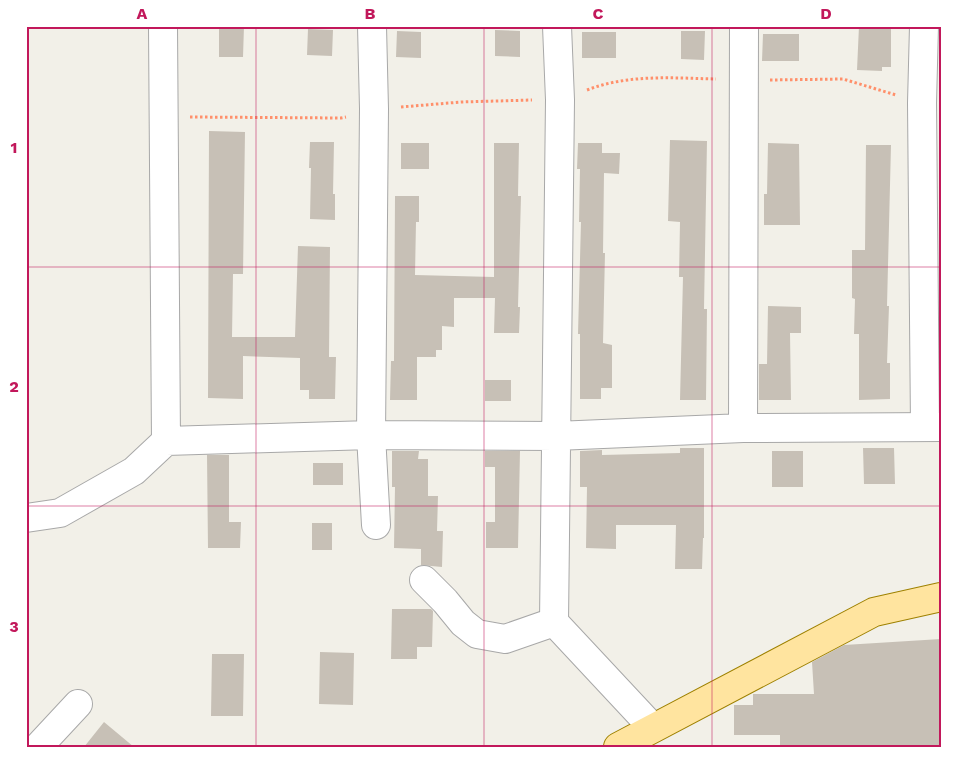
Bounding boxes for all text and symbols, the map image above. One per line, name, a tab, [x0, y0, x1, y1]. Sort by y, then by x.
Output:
text: A	[137, 4, 148, 23]
text: B	[365, 4, 376, 23]
text: C	[593, 4, 604, 23]
text: D	[820, 4, 832, 23]
text: 1	[11, 138, 17, 157]
text: 2	[9, 377, 19, 396]
text: 3	[9, 617, 19, 636]

